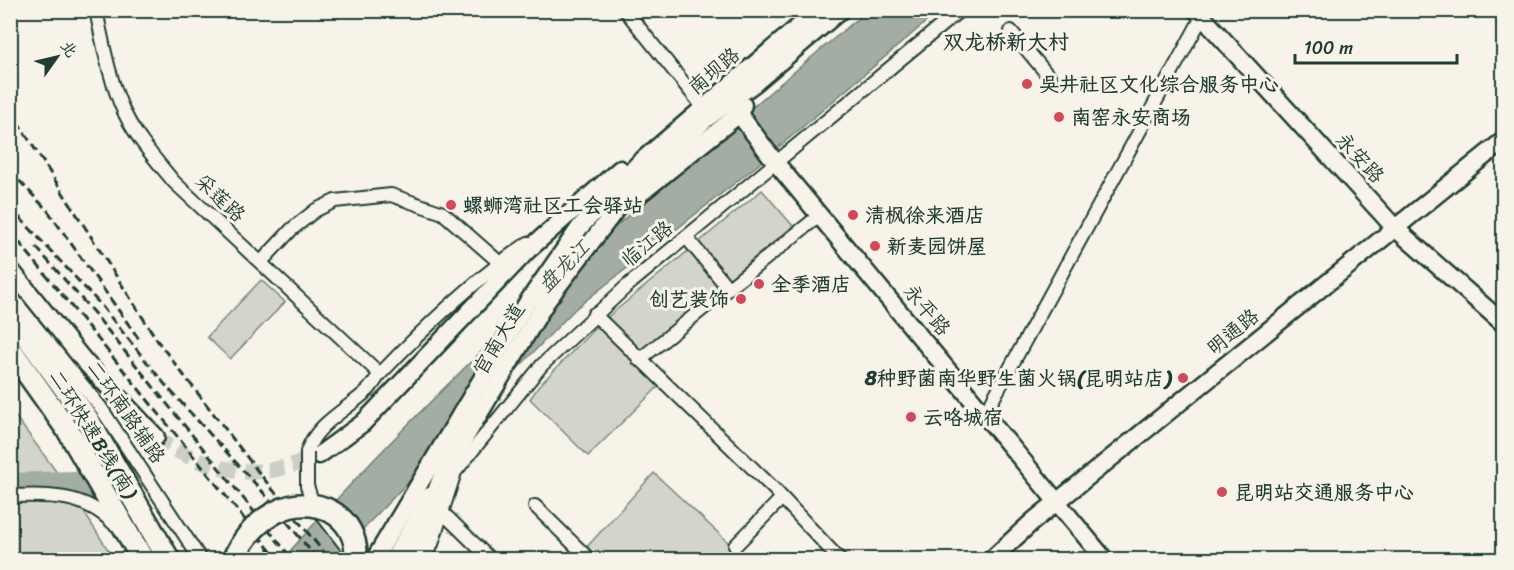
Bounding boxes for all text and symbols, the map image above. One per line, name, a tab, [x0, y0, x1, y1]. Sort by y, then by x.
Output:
district label: 双龙桥新大村	[943, 23, 1069, 61]
north arrow	[27, 27, 87, 87]
scale bar	[1295, 27, 1457, 65]
text: 100 m	[1304, 32, 1353, 64]
text: 北	[53, 34, 86, 64]
street label: 南坝路	[680, 38, 749, 104]
place label: 吴井社区文化综合服务中心	[1039, 67, 1279, 102]
marker: 吴井社区文化综合服务中心	[1020, 77, 1034, 91]
place label: 南窑永安商场	[1071, 100, 1191, 135]
marker: 南窑永安商场	[1052, 110, 1066, 124]
street label: 永安路	[1327, 124, 1394, 193]
street label: 采莲路	[186, 165, 255, 232]
place label: 螺蛳湾社区工会驿站	[463, 188, 643, 223]
marker: 螺蛳湾社区工会驿站	[444, 198, 458, 212]
place label: 清枫徐来酒店	[865, 198, 985, 233]
marker: 清枫徐来酒店	[846, 208, 860, 222]
street label: 临江路	[613, 211, 682, 276]
place label: 新麦园饼屋	[887, 229, 987, 264]
water label: 盘龙江	[528, 230, 600, 302]
marker: 新麦园饼屋	[868, 239, 882, 253]
place label: 全季酒店	[771, 267, 851, 302]
street label: 永平路	[894, 276, 960, 345]
marker: 全季酒店	[752, 277, 766, 291]
place label: 创艺装饰	[649, 282, 729, 317]
marker: 创艺装饰	[734, 292, 748, 306]
street label: 官南大道	[463, 296, 535, 382]
street label: 明通路	[1199, 299, 1268, 364]
street label: 二环南路辅路	[77, 353, 175, 472]
place label: 8种野菌南华野生菌火锅(昆明站店)	[864, 361, 1173, 396]
street label: 二环快速B线(南)	[39, 362, 147, 506]
marker: 8种野菌南华野生菌火锅(昆明站店)	[1176, 371, 1190, 385]
place label: 云咯城宿	[923, 400, 1003, 435]
marker: 云咯城宿	[904, 410, 918, 424]
place label: 昆明站交通服务中心	[1234, 475, 1414, 510]
marker: 昆明站交通服务中心	[1215, 485, 1229, 499]

